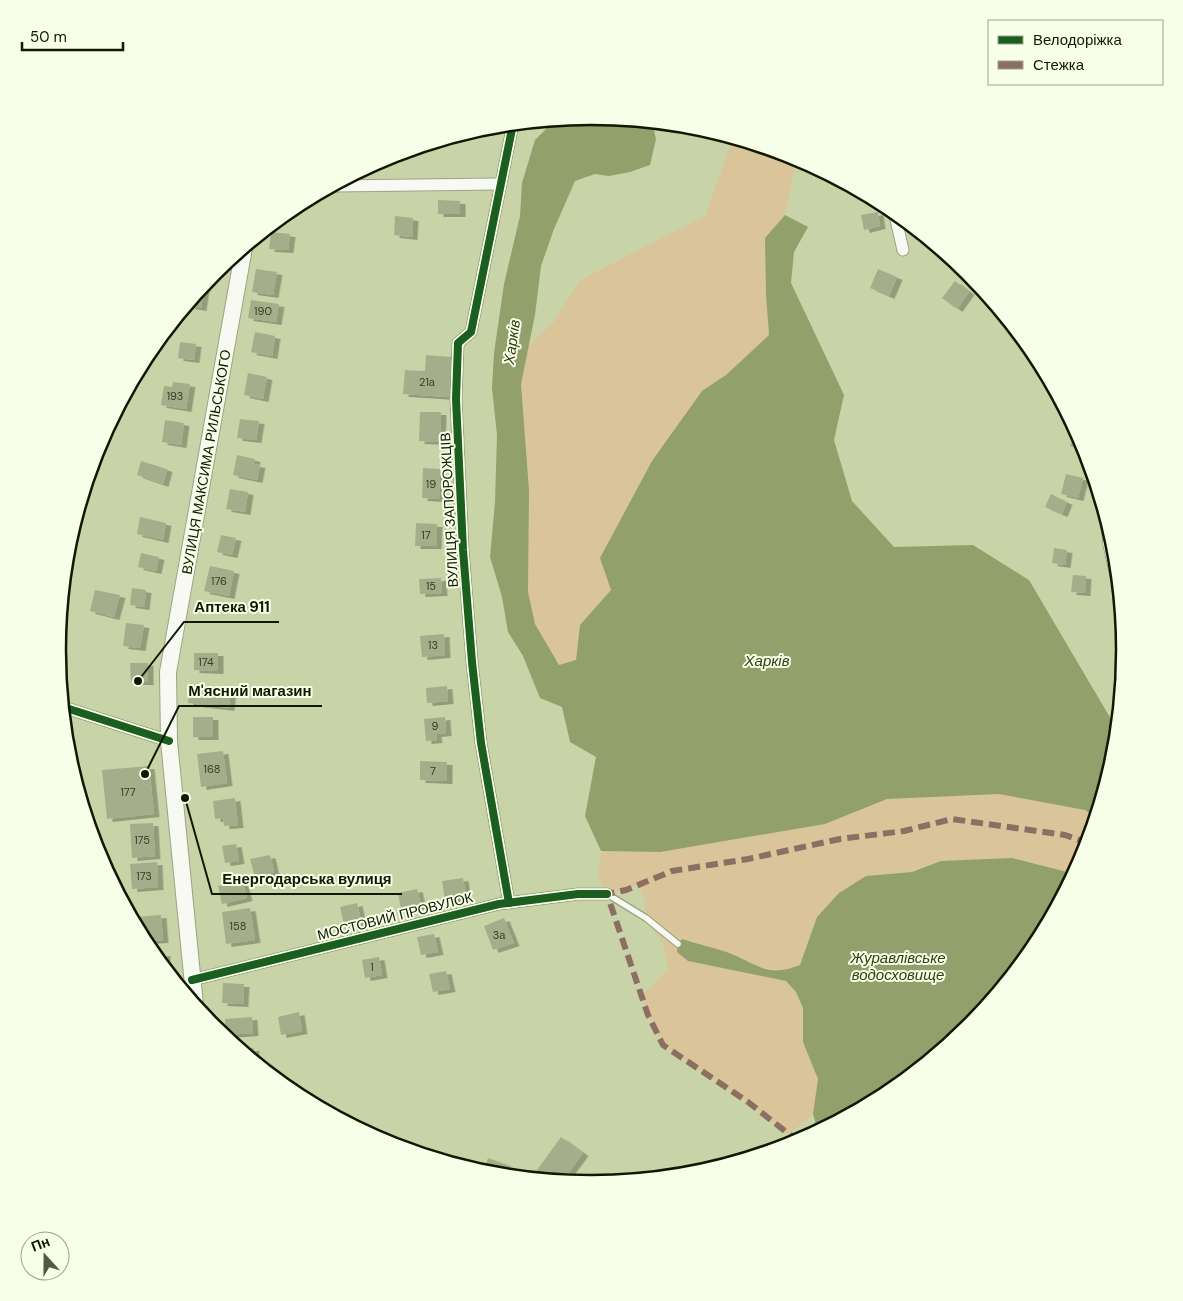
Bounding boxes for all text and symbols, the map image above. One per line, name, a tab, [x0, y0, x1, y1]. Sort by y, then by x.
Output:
scale bar	[22, 20, 124, 52]
legend	[988, 20, 1163, 85]
text: 50 m	[30, 27, 67, 47]
text: Велодоріжка	[1033, 30, 1122, 50]
text: Стежка	[1033, 55, 1085, 75]
house number: 190	[254, 304, 272, 318]
water label: Харків	[499, 318, 525, 367]
street label: ВУЛИЦЯ МАКСИМА РИЛЬСЬКОГО	[177, 348, 235, 576]
house number: 21а	[419, 375, 436, 389]
house number: 193	[167, 389, 183, 403]
street label: ВУЛИЦЯ ЗАПОРОЖЦІВ	[436, 432, 462, 588]
house number: 19	[426, 477, 436, 491]
house number: 17	[421, 528, 431, 542]
house number: 176	[211, 574, 227, 588]
house number: 15	[426, 579, 436, 593]
callout: Аптека 911	[184, 592, 279, 622]
text: Аптека 911	[194, 597, 270, 617]
house number: 13	[428, 638, 438, 652]
water label: Харків	[744, 651, 790, 671]
house number: 174	[198, 655, 214, 669]
callout: М'ясний магазин	[179, 676, 322, 706]
text: М'ясний магазин	[188, 681, 312, 701]
house number: 9	[432, 719, 439, 733]
house number: 168	[203, 762, 221, 776]
house number: 7	[430, 764, 436, 778]
house number: 177	[120, 785, 136, 799]
house number: 175	[134, 833, 150, 847]
callout: Енергодарська вулиця	[212, 864, 402, 894]
house number: 173	[136, 869, 152, 883]
text: Енергодарська вулиця	[222, 869, 392, 889]
street label: МОСТОВИЙ ПРОВУЛОК	[315, 888, 475, 944]
house number: 158	[230, 919, 246, 933]
house number: 3а	[493, 928, 506, 942]
water label: Журавлівське водосховище	[849, 948, 946, 985]
house number: 1	[370, 960, 374, 974]
north arrow	[20, 1231, 70, 1281]
text: Пн	[28, 1232, 52, 1256]

